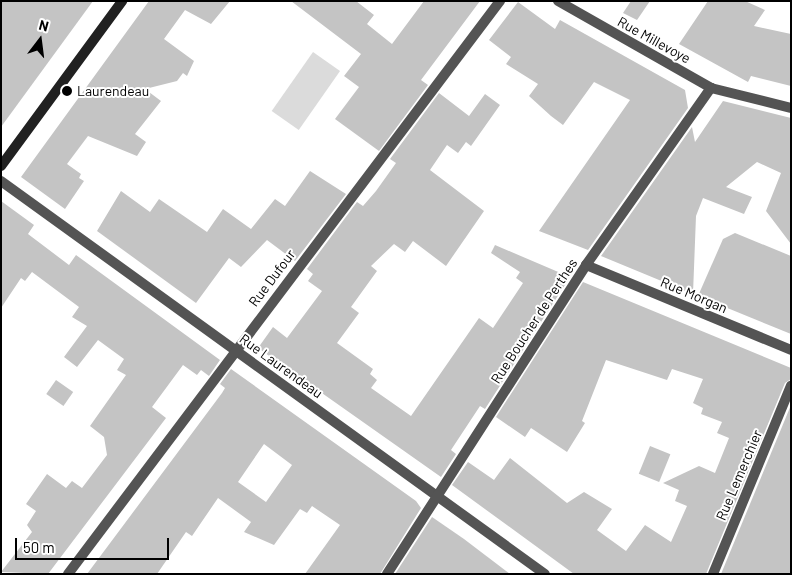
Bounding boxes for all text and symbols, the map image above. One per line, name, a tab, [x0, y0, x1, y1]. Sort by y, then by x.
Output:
street label: Rue Millevoye	[614, 13, 694, 67]
north arrow	[15, 15, 65, 65]
text: N	[37, 16, 51, 34]
place label: Laurendeau	[77, 83, 149, 99]
marker: Laurendeau	[61, 85, 73, 97]
street label: Rue Dufour	[245, 246, 299, 310]
street label: Rue Boucher de Perthes	[487, 255, 581, 387]
street label: Rue Morgan	[658, 273, 730, 317]
street label: Rue Laurendeau	[236, 330, 326, 402]
street label: Rue Lemerchier	[712, 427, 766, 523]
scale bar	[18, 528, 171, 560]
text: 50 m	[23, 538, 55, 556]

